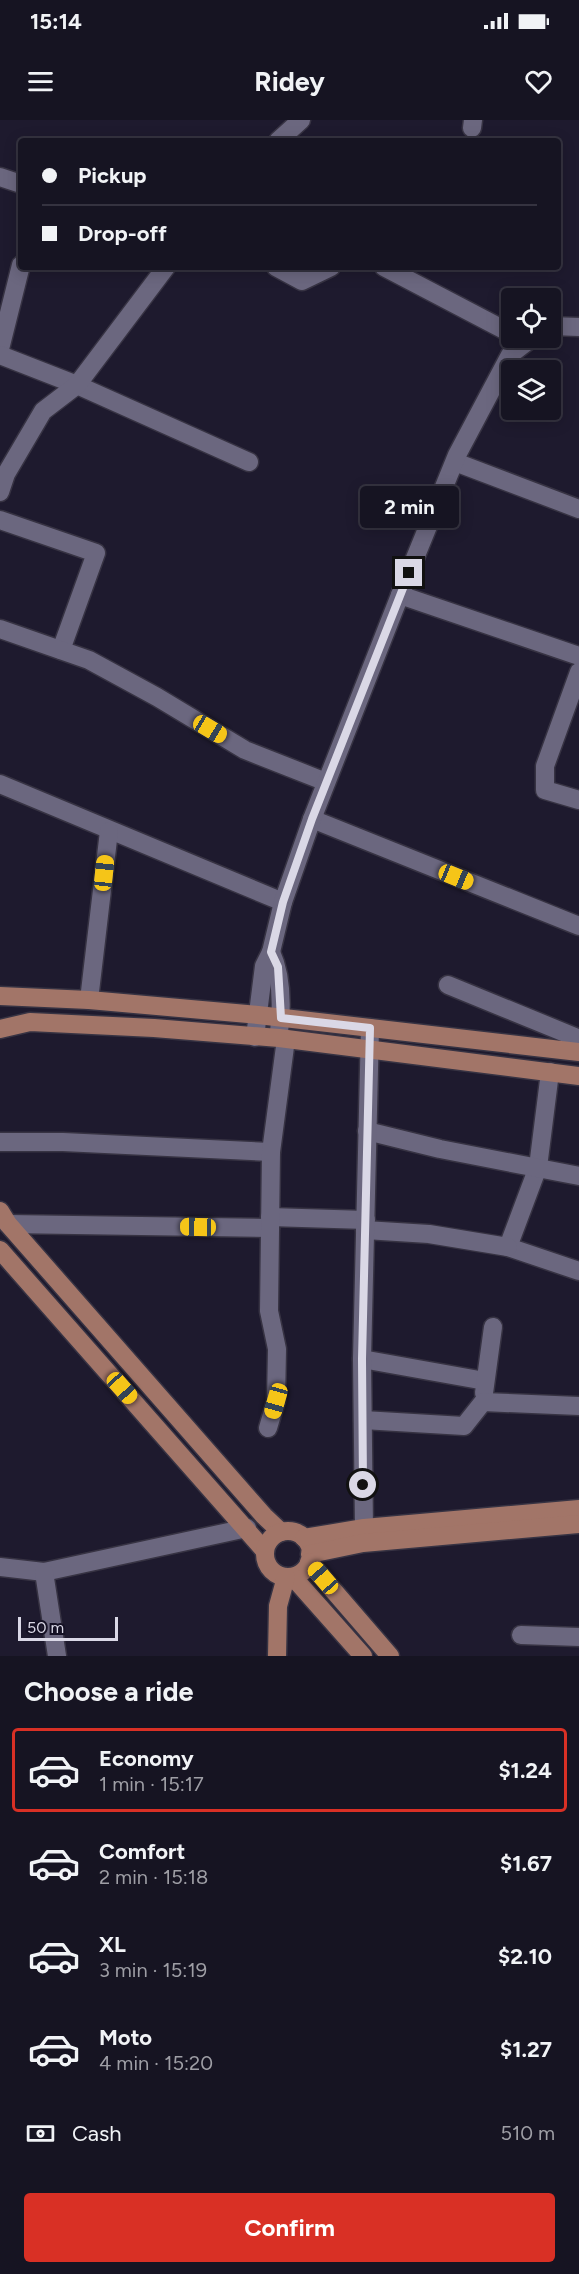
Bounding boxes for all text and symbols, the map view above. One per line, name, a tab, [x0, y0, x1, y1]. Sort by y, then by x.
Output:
text: 15:14	[30, 8, 82, 35]
icon: menu	[24, 65, 57, 98]
text: Ridey	[254, 65, 325, 98]
icon: heart	[522, 65, 555, 98]
text: Pickup	[78, 162, 147, 189]
text: Drop-off	[78, 220, 167, 247]
map controls	[501, 288, 561, 420]
button: locate	[501, 288, 561, 348]
button: layers	[501, 360, 561, 420]
callout: 2 min	[360, 486, 458, 528]
text: 2 min	[384, 495, 435, 519]
route end	[395, 559, 422, 586]
car	[190, 712, 230, 746]
car	[93, 854, 115, 892]
car	[436, 862, 476, 892]
car	[180, 1218, 216, 1236]
car	[103, 1369, 141, 1407]
car	[262, 1381, 290, 1421]
route start	[349, 1471, 376, 1498]
car	[304, 1559, 342, 1597]
scale bar	[18, 1614, 118, 1642]
text: 50 m	[27, 1618, 64, 1637]
text: Choose a ride	[24, 1675, 193, 1708]
icon: car	[27, 1743, 81, 1797]
text: Economy	[99, 1745, 194, 1772]
text: $1.24	[498, 1757, 552, 1784]
text: 1 min · 15:17	[99, 1772, 204, 1796]
icon: car	[27, 1836, 81, 1890]
text: Comfort	[99, 1838, 185, 1865]
text: $1.67	[500, 1850, 552, 1877]
text: 2 min · 15:18	[99, 1865, 208, 1889]
icon: car	[27, 1929, 81, 1983]
text: XL	[99, 1931, 126, 1958]
text: $2.10	[498, 1943, 552, 1970]
text: 3 min · 15:19	[99, 1958, 207, 1982]
icon: car	[27, 2022, 81, 2076]
text: Moto	[99, 2024, 152, 2051]
text: $1.27	[500, 2036, 552, 2063]
text: 4 min · 15:20	[99, 2051, 213, 2075]
icon: cash	[24, 2117, 57, 2150]
text: Cash	[72, 2120, 122, 2147]
text: 510 m	[500, 2121, 555, 2145]
button: Confirm	[24, 2193, 555, 2262]

